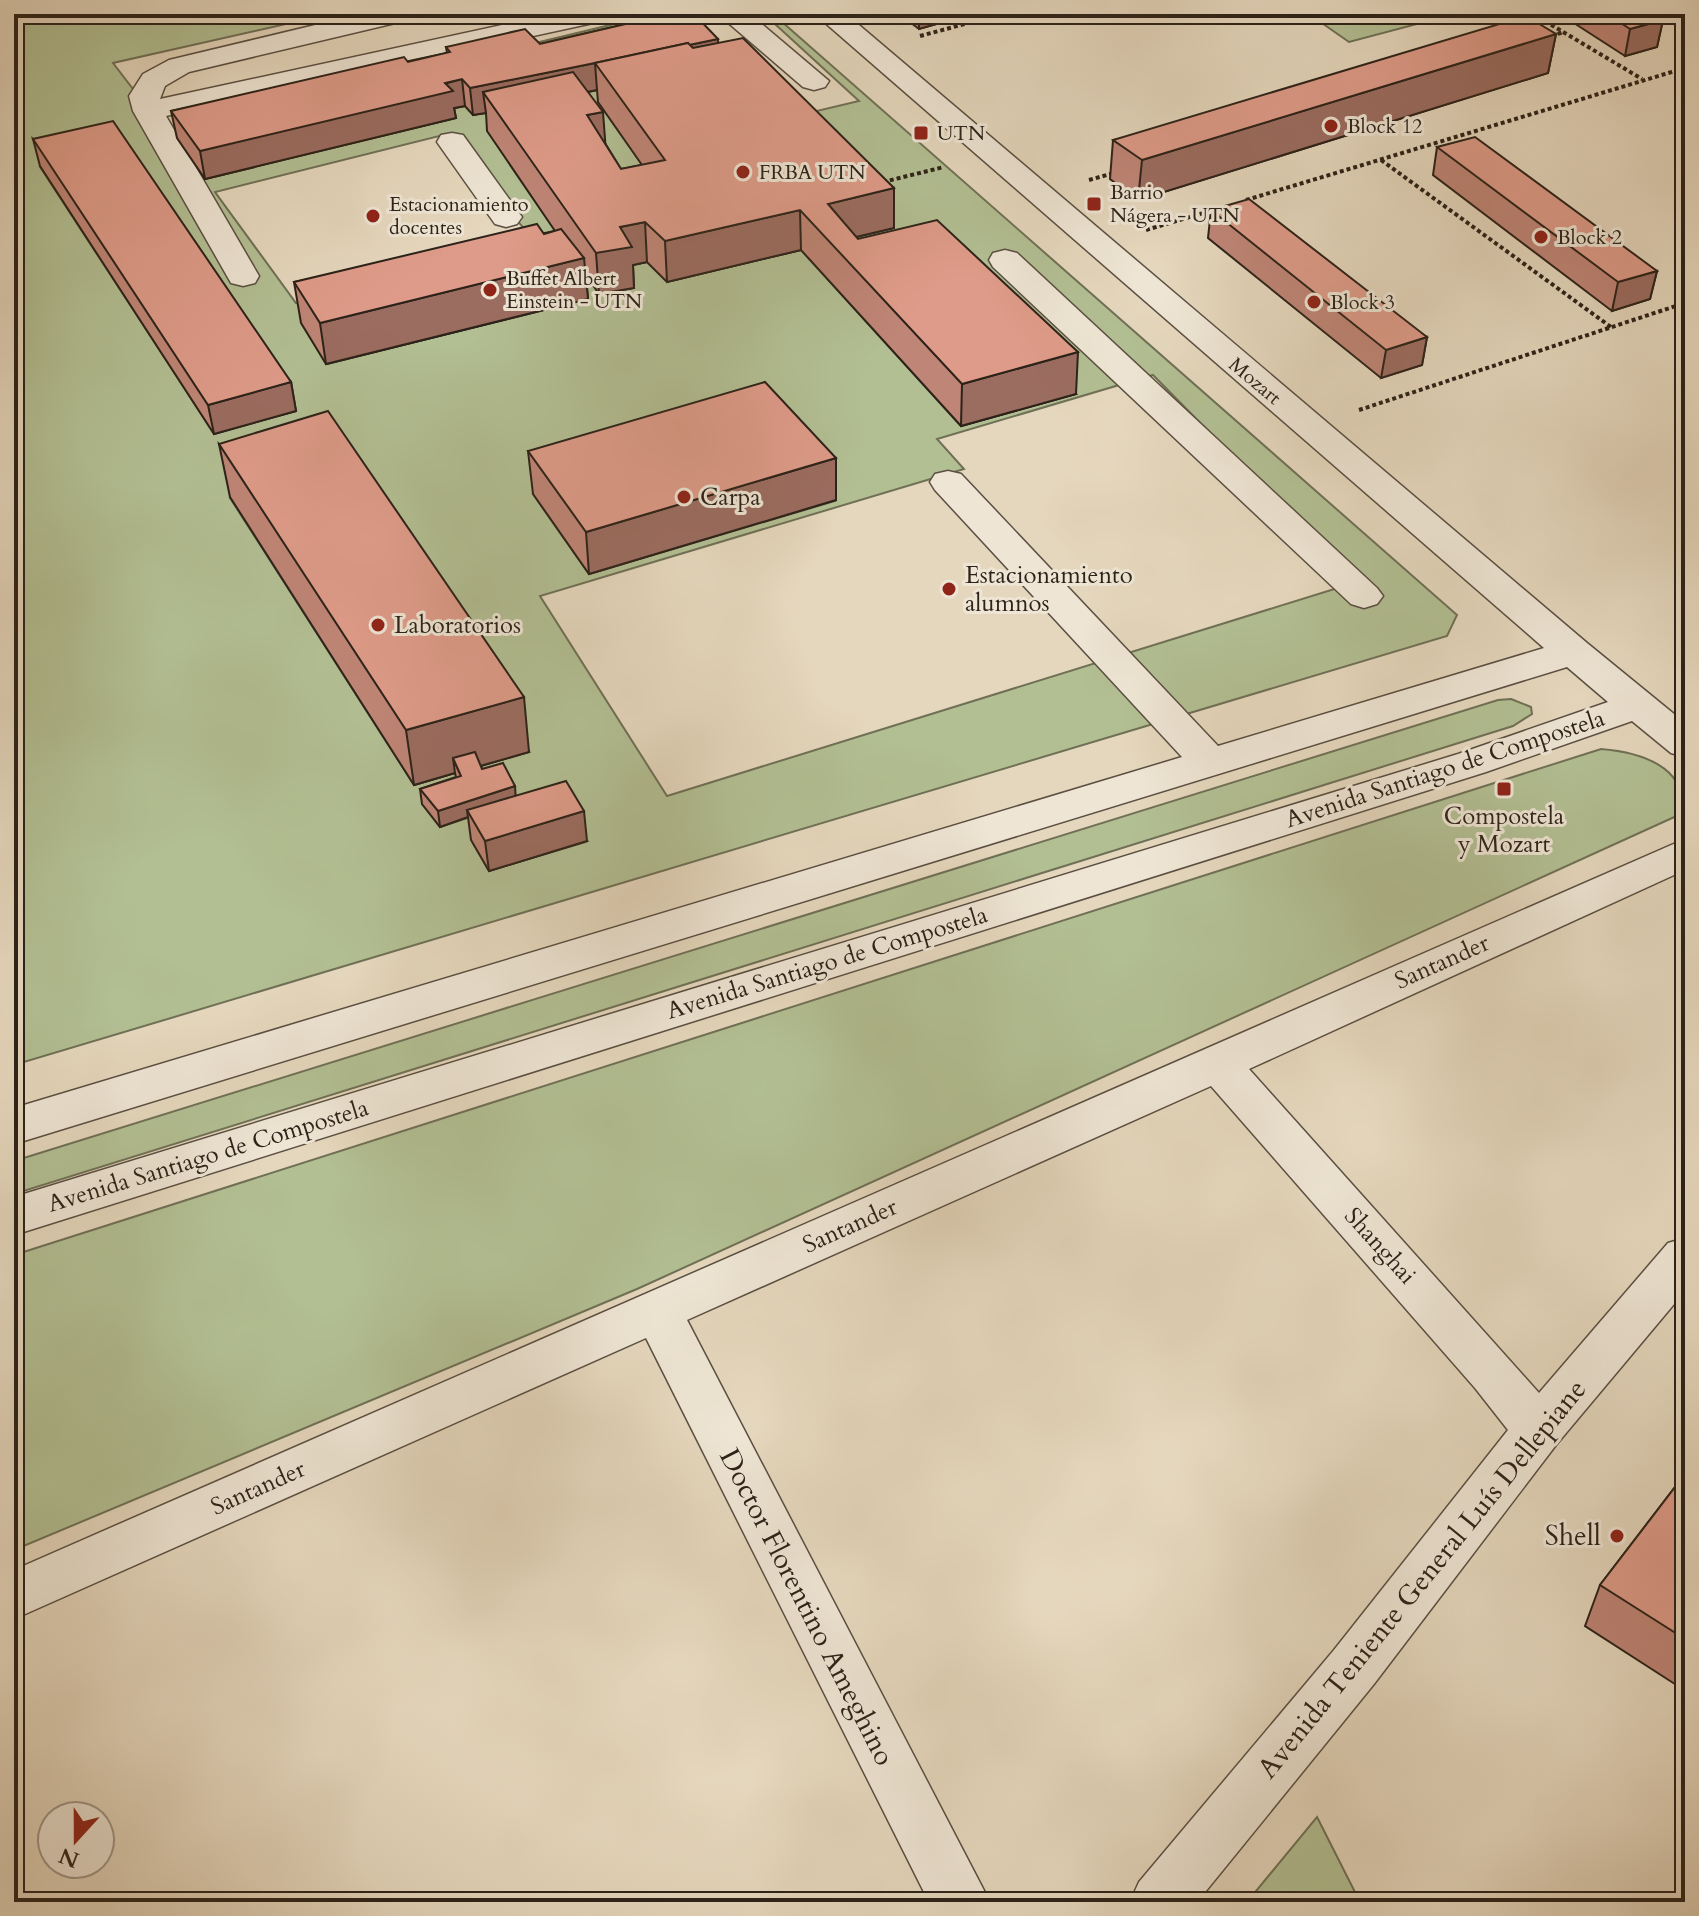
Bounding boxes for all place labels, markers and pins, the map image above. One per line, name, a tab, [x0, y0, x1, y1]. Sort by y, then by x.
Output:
place label: Block 12	[1347, 113, 1422, 140]
marker: Block 12	[1322, 117, 1340, 135]
place label: UTN	[937, 120, 985, 147]
marker: UTN	[912, 124, 930, 142]
place label: FRBA UTN	[759, 159, 866, 186]
marker: FRBA UTN	[734, 163, 752, 181]
place label: Barrio Nágera - UTN	[1110, 179, 1240, 229]
place label: Estacionamiento docentes	[389, 191, 529, 241]
marker: Barrio Nágera - UTN	[1085, 195, 1103, 213]
marker: Estacionamiento docentes	[364, 207, 382, 225]
place label: Block 2	[1557, 224, 1622, 251]
marker: Block 2	[1532, 228, 1550, 246]
place label: Buffet Albert Einstein - UTN	[506, 265, 642, 315]
marker: Buffet Albert Einstein - UTN	[481, 281, 499, 299]
place label: Block 3	[1330, 289, 1395, 316]
marker: Block 3	[1305, 293, 1323, 311]
place label: Carpa	[700, 481, 761, 514]
marker: Carpa	[675, 488, 693, 506]
place label: Estacionamiento alumnos	[965, 559, 1133, 620]
marker: Estacionamiento alumnos	[940, 580, 958, 598]
place label: Laboratorios	[394, 609, 521, 642]
marker: Laboratorios	[369, 616, 387, 634]
marker: Compostela y Mozart	[1495, 780, 1513, 798]
place label: Compostela y Mozart	[1444, 800, 1565, 861]
place label: Shell	[1545, 1517, 1601, 1555]
marker: Shell	[1608, 1527, 1626, 1545]

